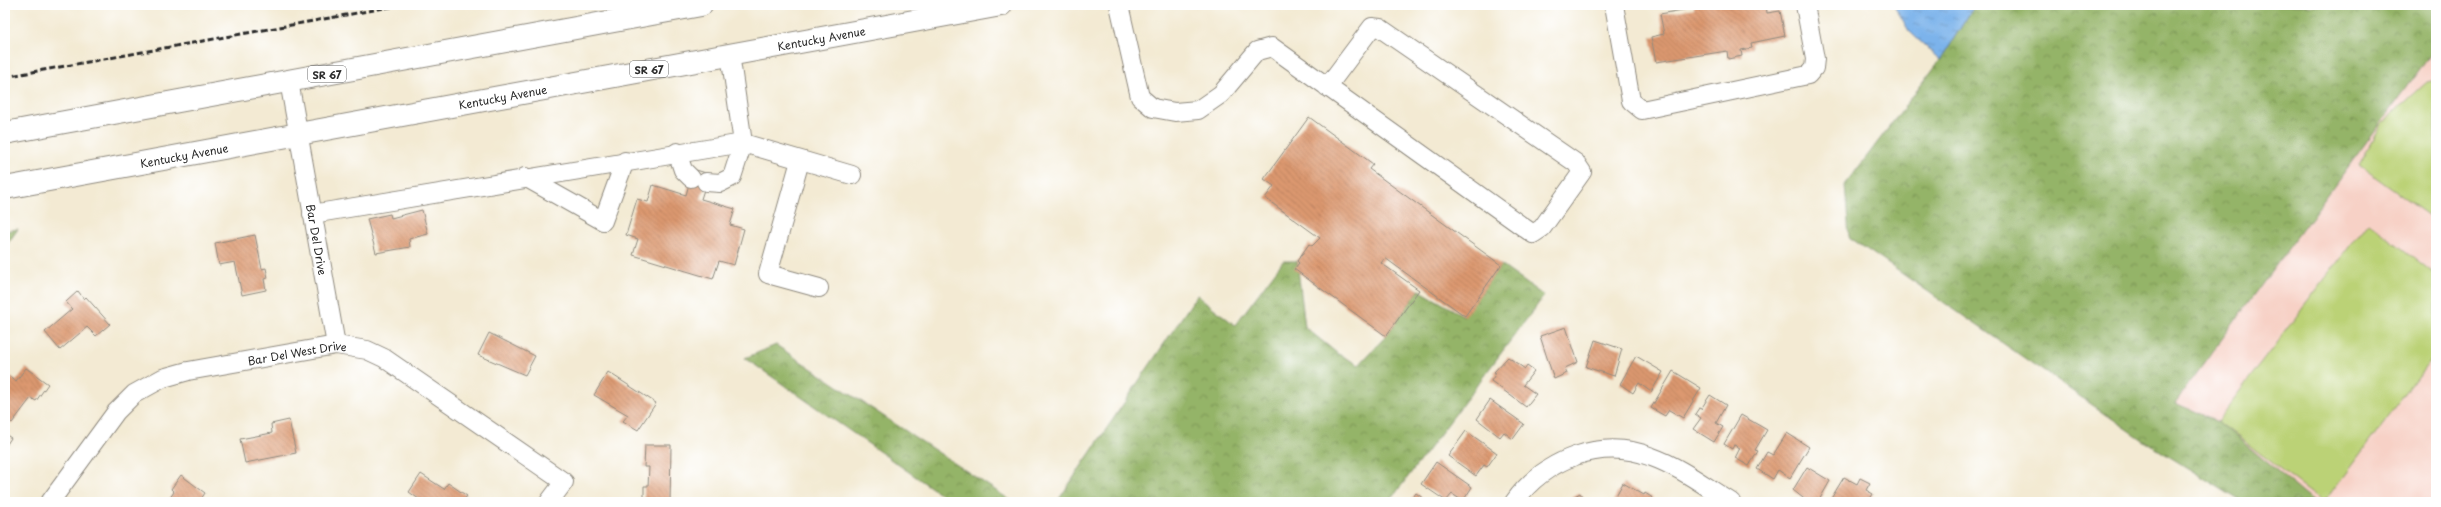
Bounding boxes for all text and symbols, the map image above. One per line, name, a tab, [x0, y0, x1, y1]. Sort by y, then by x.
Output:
street label: Kentucky Avenue	[776, 22, 867, 54]
road number: SR 67	[630, 61, 668, 77]
road number: SR 67	[308, 66, 346, 82]
street label: Kentucky Avenue	[457, 80, 548, 113]
street label: Kentucky Avenue	[138, 139, 230, 172]
street label: Bar Del Drive	[303, 203, 332, 277]
street label: Bar Del West Drive	[246, 337, 348, 369]

